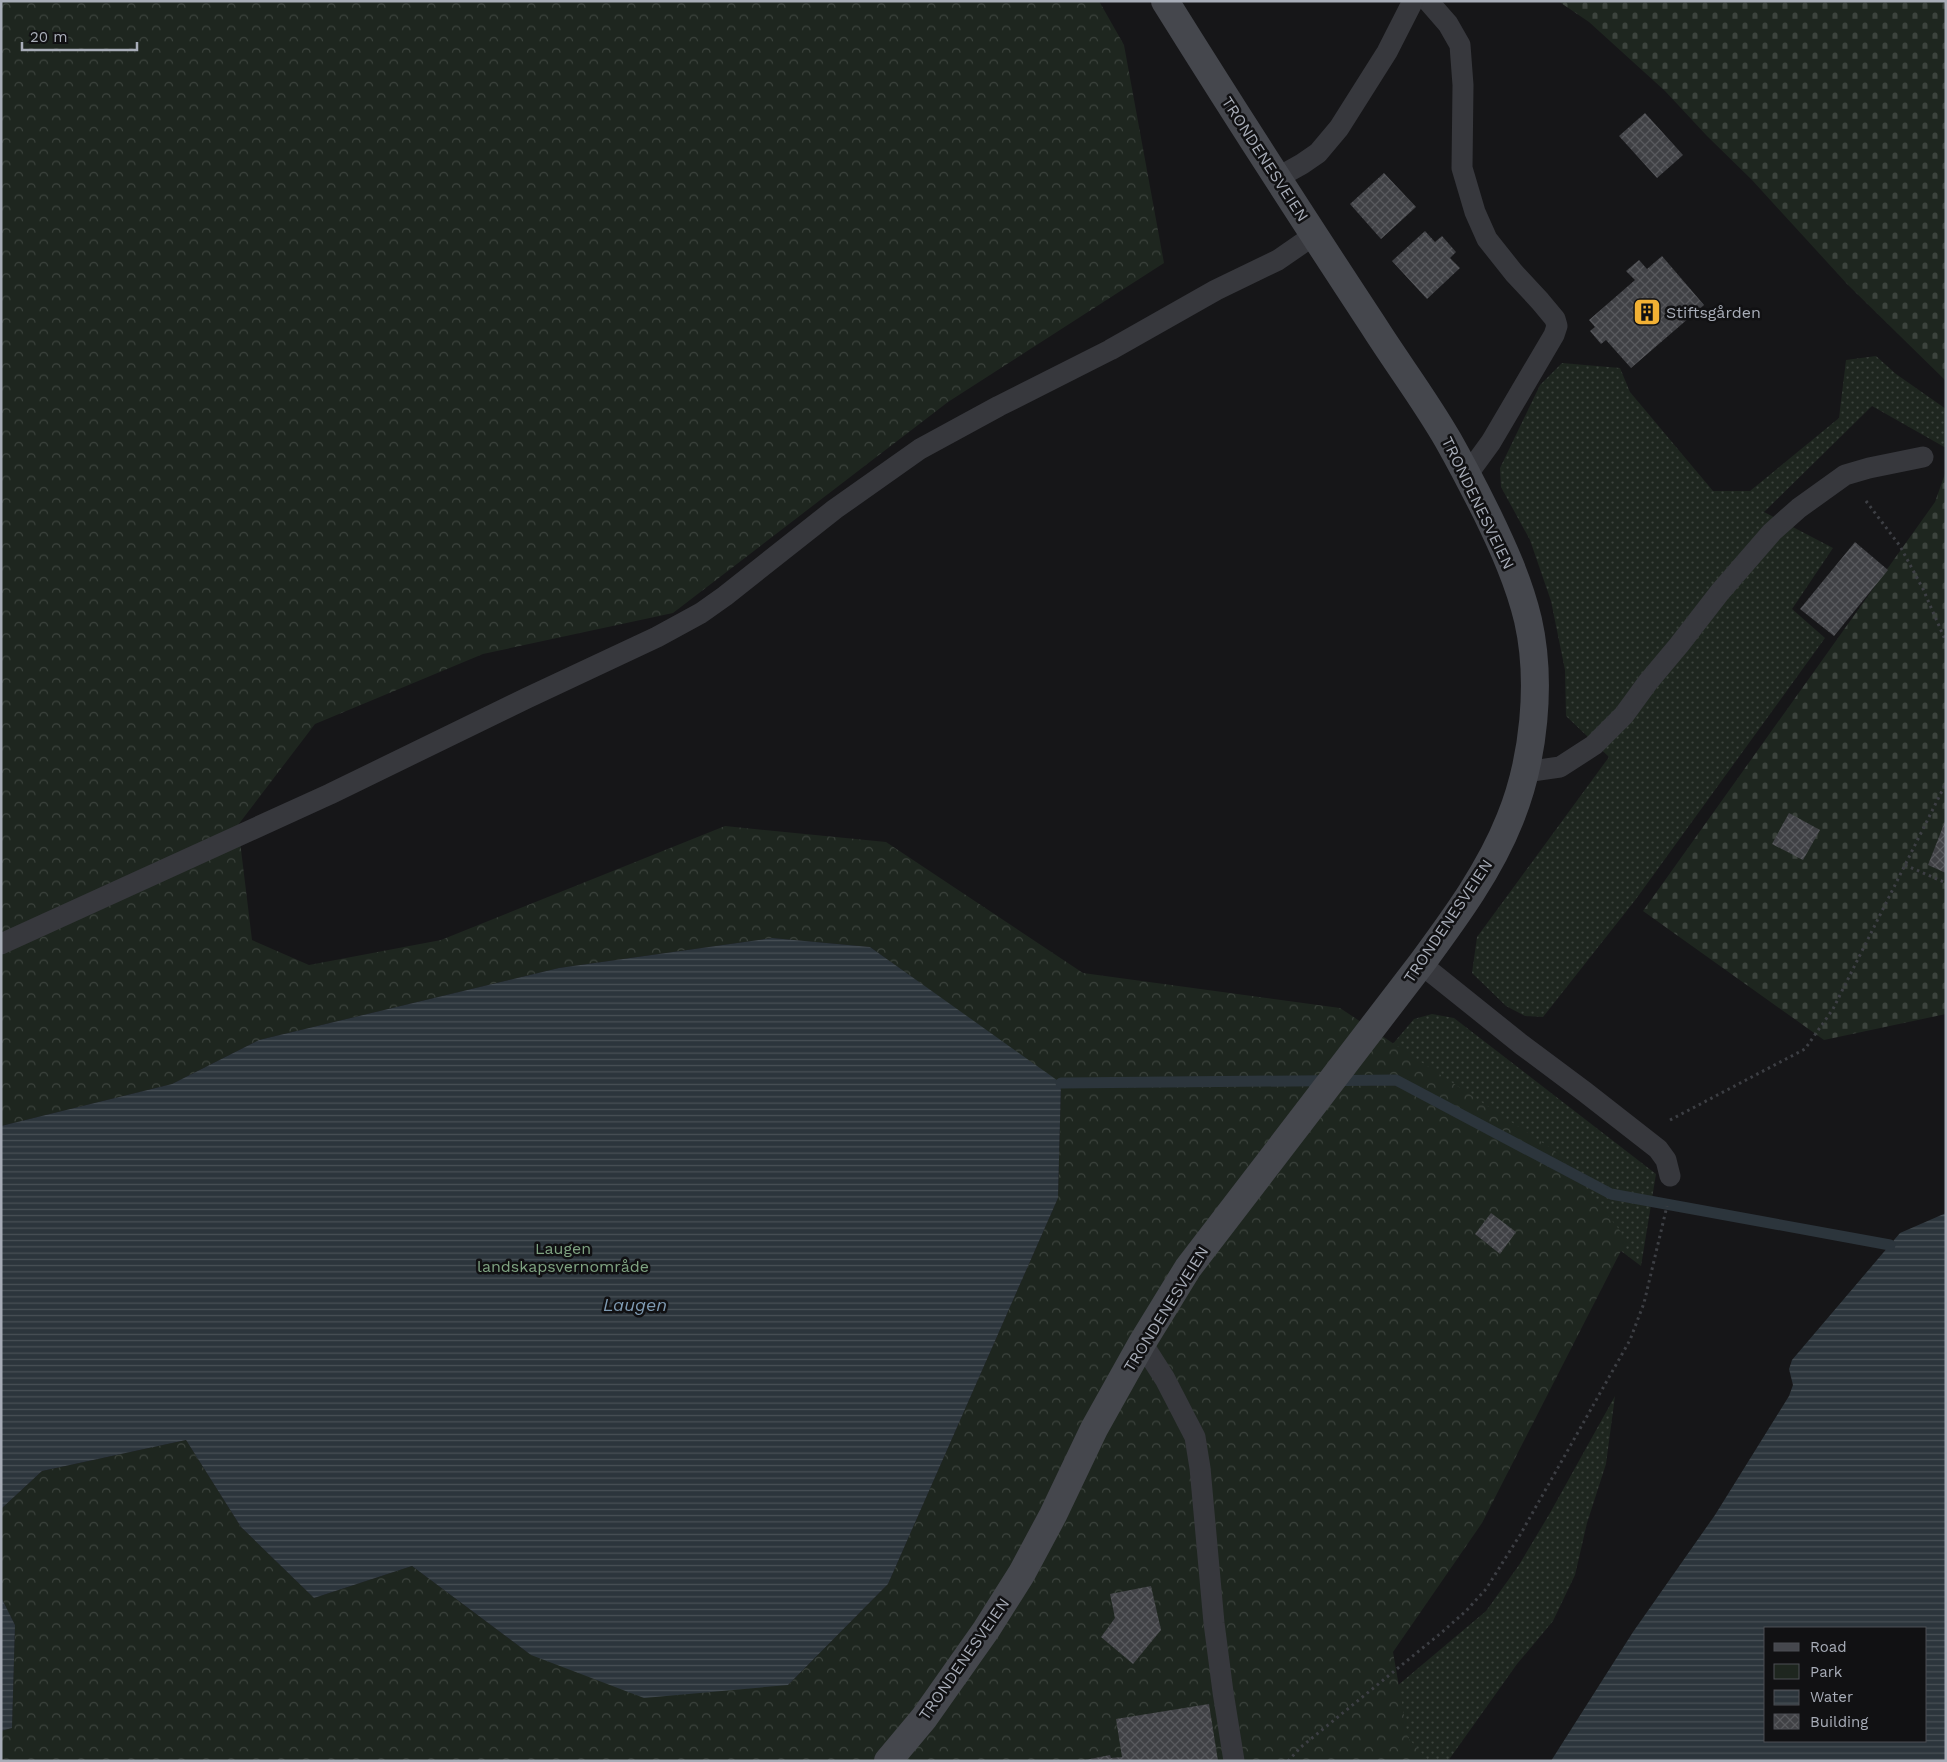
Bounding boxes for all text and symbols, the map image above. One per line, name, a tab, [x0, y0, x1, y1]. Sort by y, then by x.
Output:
scale bar	[22, 20, 138, 52]
text: 20 m	[30, 28, 68, 46]
street label: TRONDENESVEIEN	[1218, 93, 1312, 225]
building icon: Stiftsgården	[1632, 297, 1662, 327]
place label: Stiftsgården	[1666, 303, 1761, 322]
street label: TRONDENESVEIEN	[1438, 434, 1518, 572]
street label: TRONDENESVEIEN	[1400, 856, 1496, 986]
park label: Laugen landskapsvernområde	[477, 1239, 649, 1276]
street label: TRONDENESVEIEN	[1120, 1243, 1212, 1375]
water label: Laugen	[603, 1294, 667, 1315]
street label: TRONDENESVEIEN	[915, 1594, 1013, 1724]
legend	[1764, 1627, 1927, 1742]
text: Road	[1810, 1638, 1847, 1656]
text: Park	[1810, 1663, 1843, 1681]
text: Water	[1810, 1688, 1853, 1706]
text: Building	[1810, 1713, 1868, 1731]

